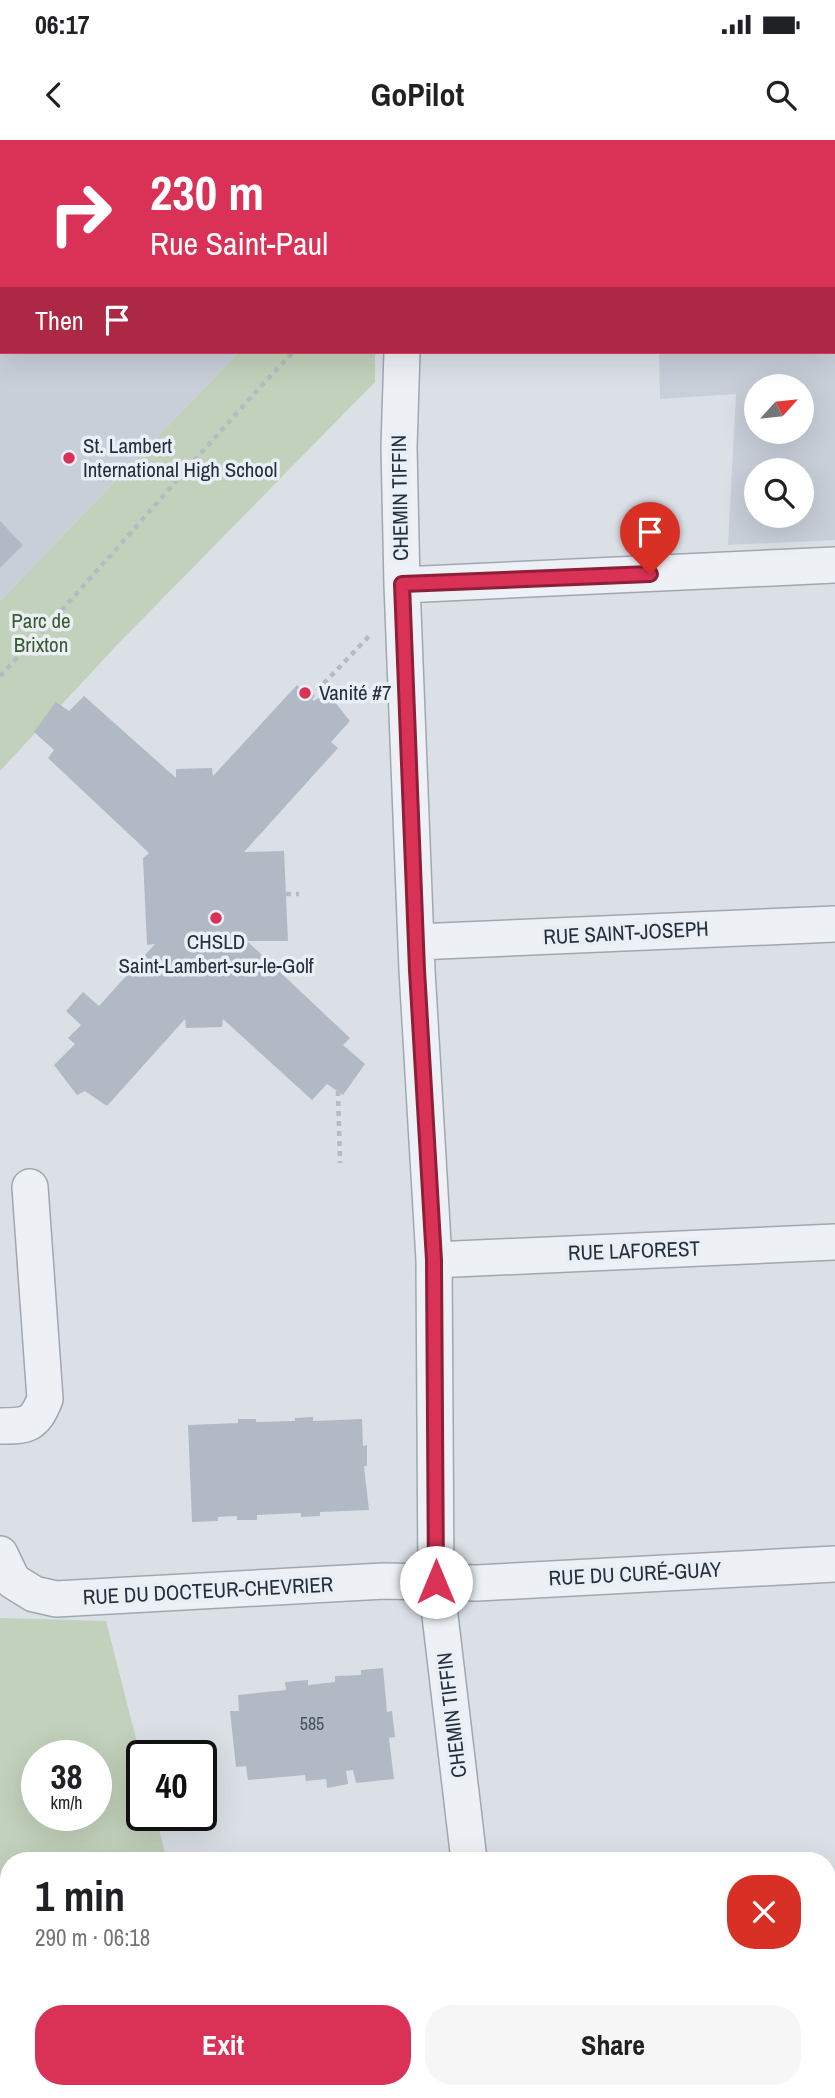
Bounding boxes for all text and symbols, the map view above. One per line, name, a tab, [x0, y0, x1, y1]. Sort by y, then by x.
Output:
text: 06:17	[35, 7, 90, 42]
text: GoPilot	[371, 73, 464, 116]
icon: back	[35, 76, 73, 114]
icon: search	[762, 76, 800, 114]
text: 230 m	[150, 159, 264, 225]
icon: right	[35, 168, 126, 259]
text: Rue Saint-Paul	[150, 222, 328, 265]
icon: arrive	[98, 301, 136, 339]
text: Then	[35, 303, 84, 338]
north arrow	[744, 374, 814, 444]
map controls	[744, 374, 814, 528]
place label: St. Lambert International High School	[83, 431, 277, 484]
street label: CHEMIN TIFFIN	[384, 435, 415, 561]
marker: St. Lambert International High School	[61, 450, 77, 466]
button: search	[744, 458, 814, 528]
pin	[620, 502, 680, 574]
icon: arrive	[631, 513, 669, 551]
park label: Parc de Brixton	[11, 606, 71, 659]
place label: Vanité #7	[319, 678, 391, 707]
marker: Vanité #7	[297, 685, 313, 701]
marker: CHSLD Saint-Lambert-sur-le-Golf	[208, 910, 224, 926]
street label: RUE SAINT-JOSEPH	[543, 914, 709, 951]
place label: CHSLD Saint-Lambert-sur-le-Golf	[118, 927, 314, 980]
street label: RUE LAFOREST	[567, 1234, 701, 1267]
position arrow	[399, 1545, 473, 1619]
street label: RUE DU CURÉ-GUAY	[548, 1554, 723, 1593]
street label: RUE DU DOCTEUR-CHEVRIER	[82, 1569, 334, 1612]
street label: CHEMIN TIFFIN	[429, 1651, 474, 1779]
house number: 585	[300, 1711, 324, 1736]
speed limit sign: 40	[126, 1740, 217, 1831]
text: 38	[51, 1753, 82, 1800]
text: km/h	[51, 1790, 83, 1815]
text: 1 min	[35, 1868, 125, 1924]
button: close	[727, 1875, 801, 1949]
text: 290 m · 06:18	[35, 1922, 150, 1953]
button: Exit	[35, 2005, 411, 2085]
button: Share	[425, 2005, 801, 2085]

